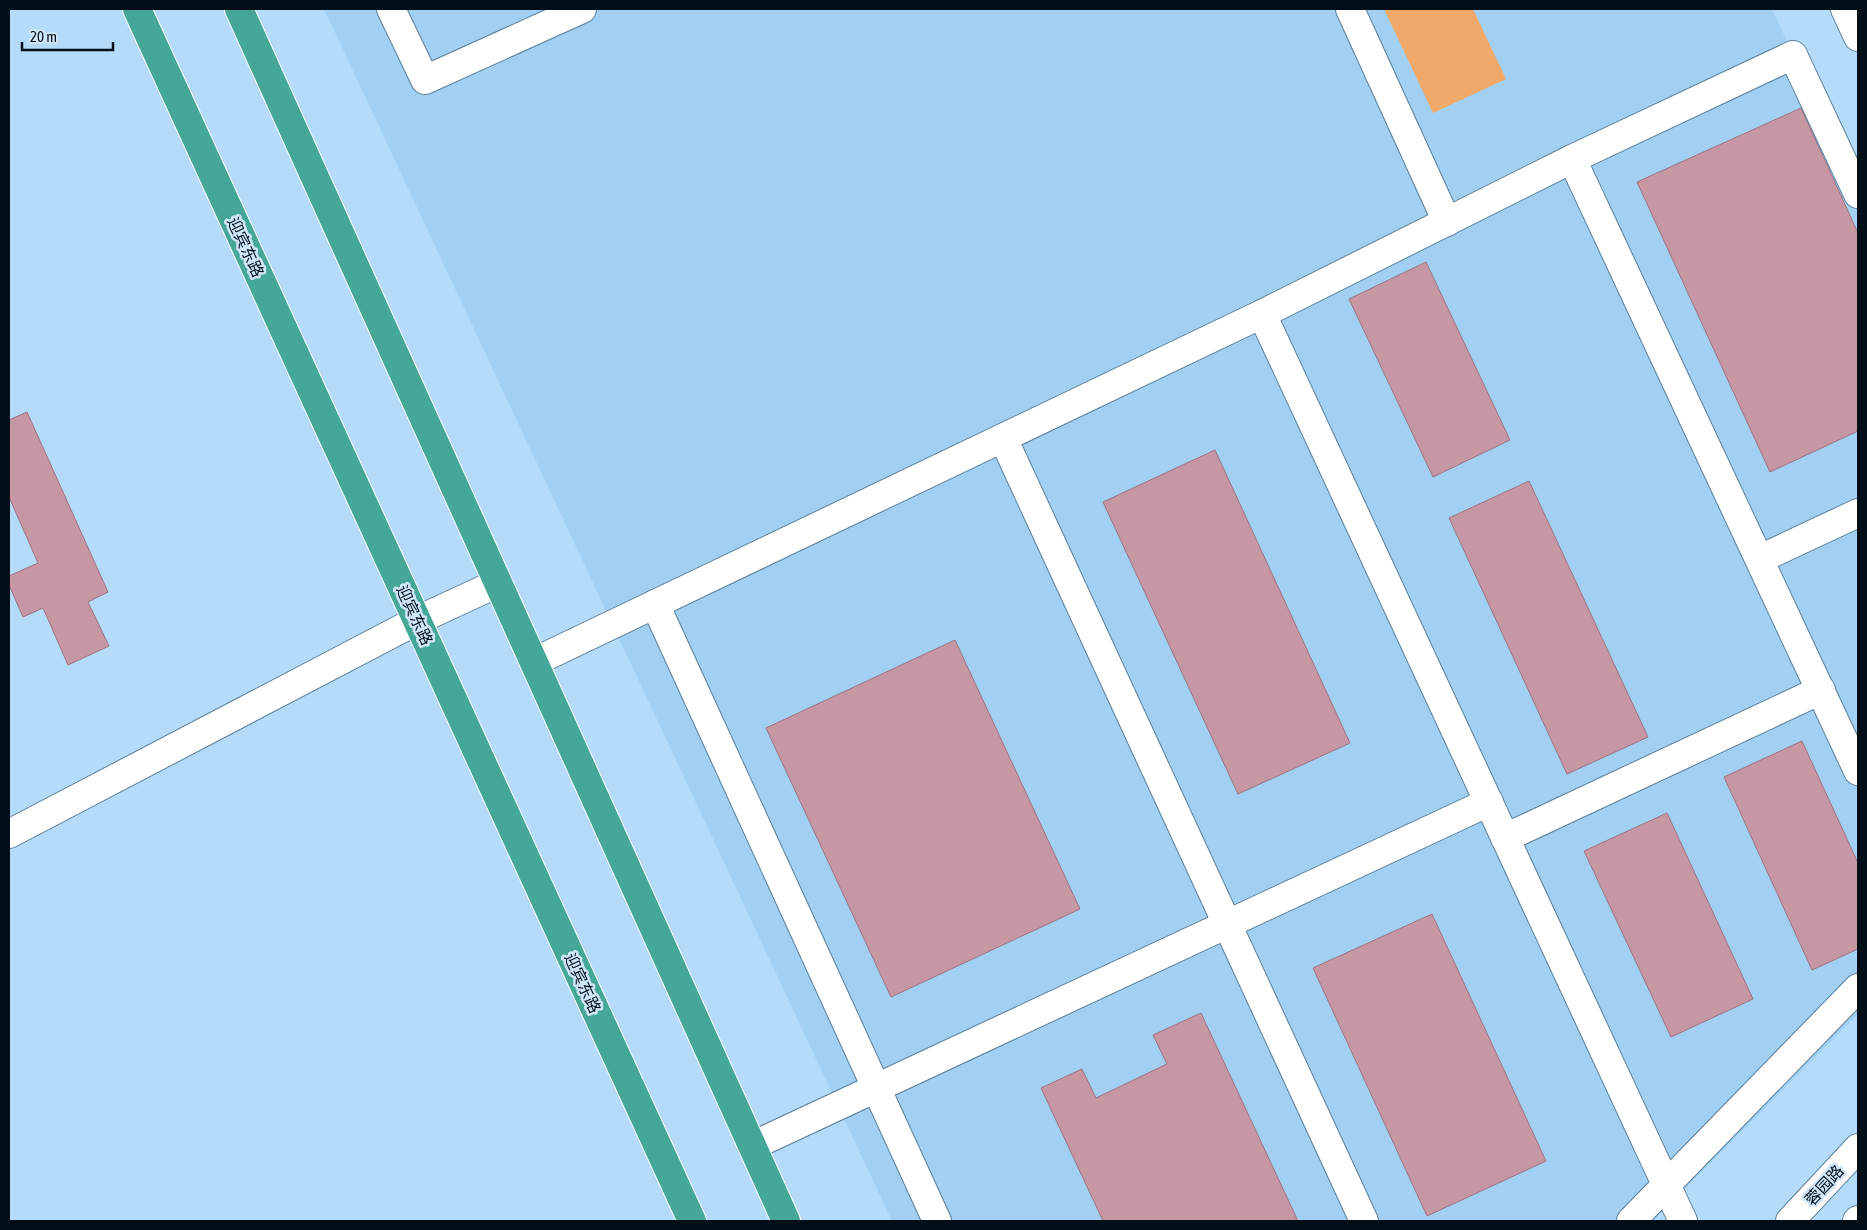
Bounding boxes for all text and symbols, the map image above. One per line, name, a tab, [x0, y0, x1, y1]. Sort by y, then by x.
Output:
scale bar	[22, 20, 114, 52]
text: 20 m	[30, 28, 57, 45]
street label: 迎宾东路	[224, 214, 268, 280]
street label: 迎宾东路	[393, 582, 437, 648]
street label: 迎宾东路	[561, 950, 605, 1016]
street label: 蓉园路	[1801, 1161, 1847, 1209]

